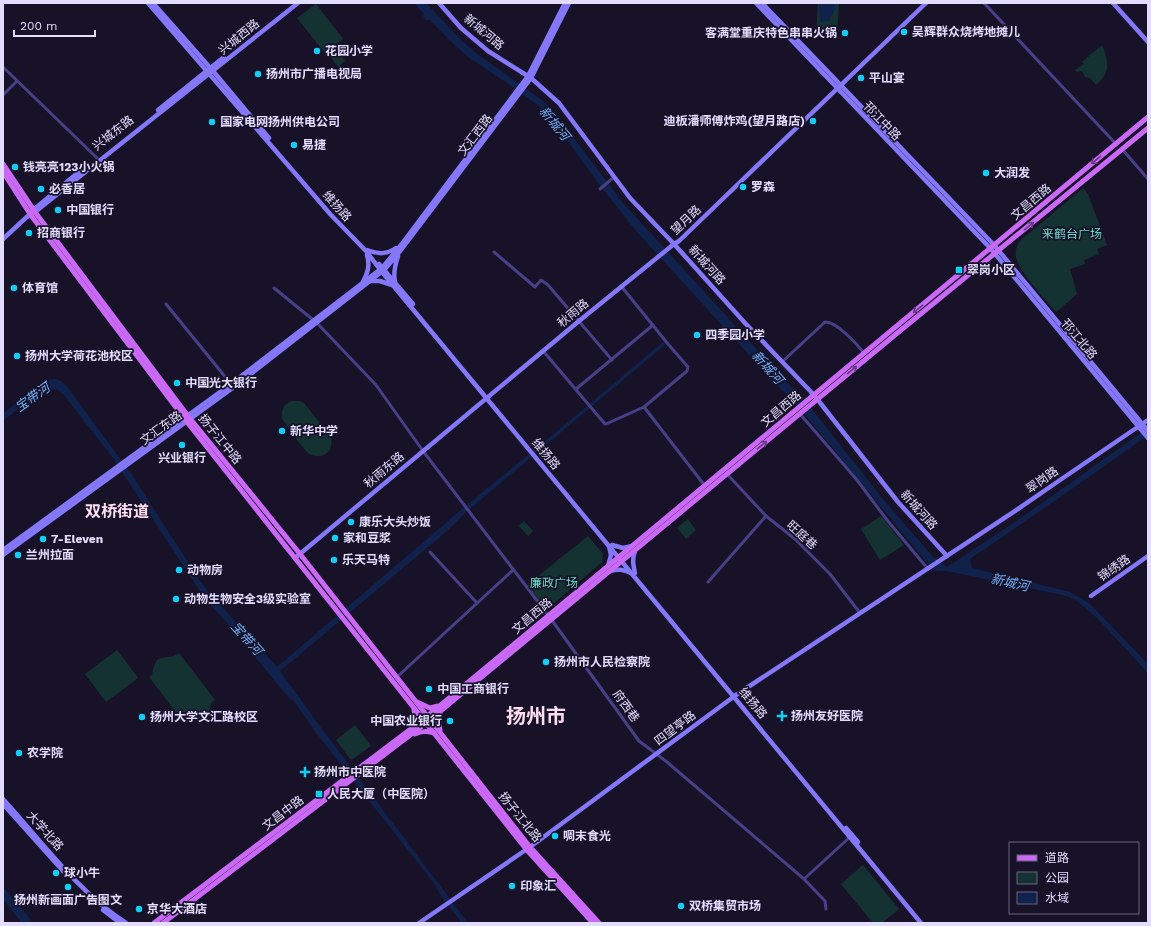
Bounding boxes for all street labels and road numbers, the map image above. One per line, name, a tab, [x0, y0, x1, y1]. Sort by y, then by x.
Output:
street label: 新城河路	[461, 11, 507, 53]
street label: 兴城西路	[216, 16, 262, 58]
street label: 邗江中路	[860, 99, 904, 143]
street label: 文汇西路	[455, 112, 495, 158]
street label: 兴城东路	[90, 113, 136, 153]
street label: 文昌西路	[1008, 181, 1054, 223]
street label: 维扬路	[320, 188, 354, 224]
street label: 望月路	[668, 203, 704, 237]
street label: 新城河路	[686, 242, 728, 288]
street label: 秋雨路	[555, 296, 591, 330]
street label: 邗江北路	[1058, 316, 1100, 362]
street label: 文昌西路	[758, 388, 804, 430]
street label: 文汇东路	[137, 408, 185, 448]
street label: 扬子江中路	[196, 411, 244, 467]
street label: 维扬路	[529, 436, 563, 472]
street label: 秋雨东路	[361, 449, 407, 491]
street label: 翠岗路	[1023, 464, 1061, 496]
street label: 新城河路	[898, 487, 940, 533]
street label: 旺庭巷	[784, 518, 820, 552]
street label: 锦绣路	[1095, 552, 1133, 584]
street label: 文昌西路	[509, 595, 555, 637]
street label: 维扬路	[736, 685, 770, 721]
street label: 府西巷	[610, 687, 642, 725]
street label: 四望亭路	[652, 708, 698, 748]
street label: 扬子江北路	[496, 789, 544, 845]
street label: 文昌中路	[260, 793, 306, 833]
street label: 大学北路	[24, 808, 66, 854]

